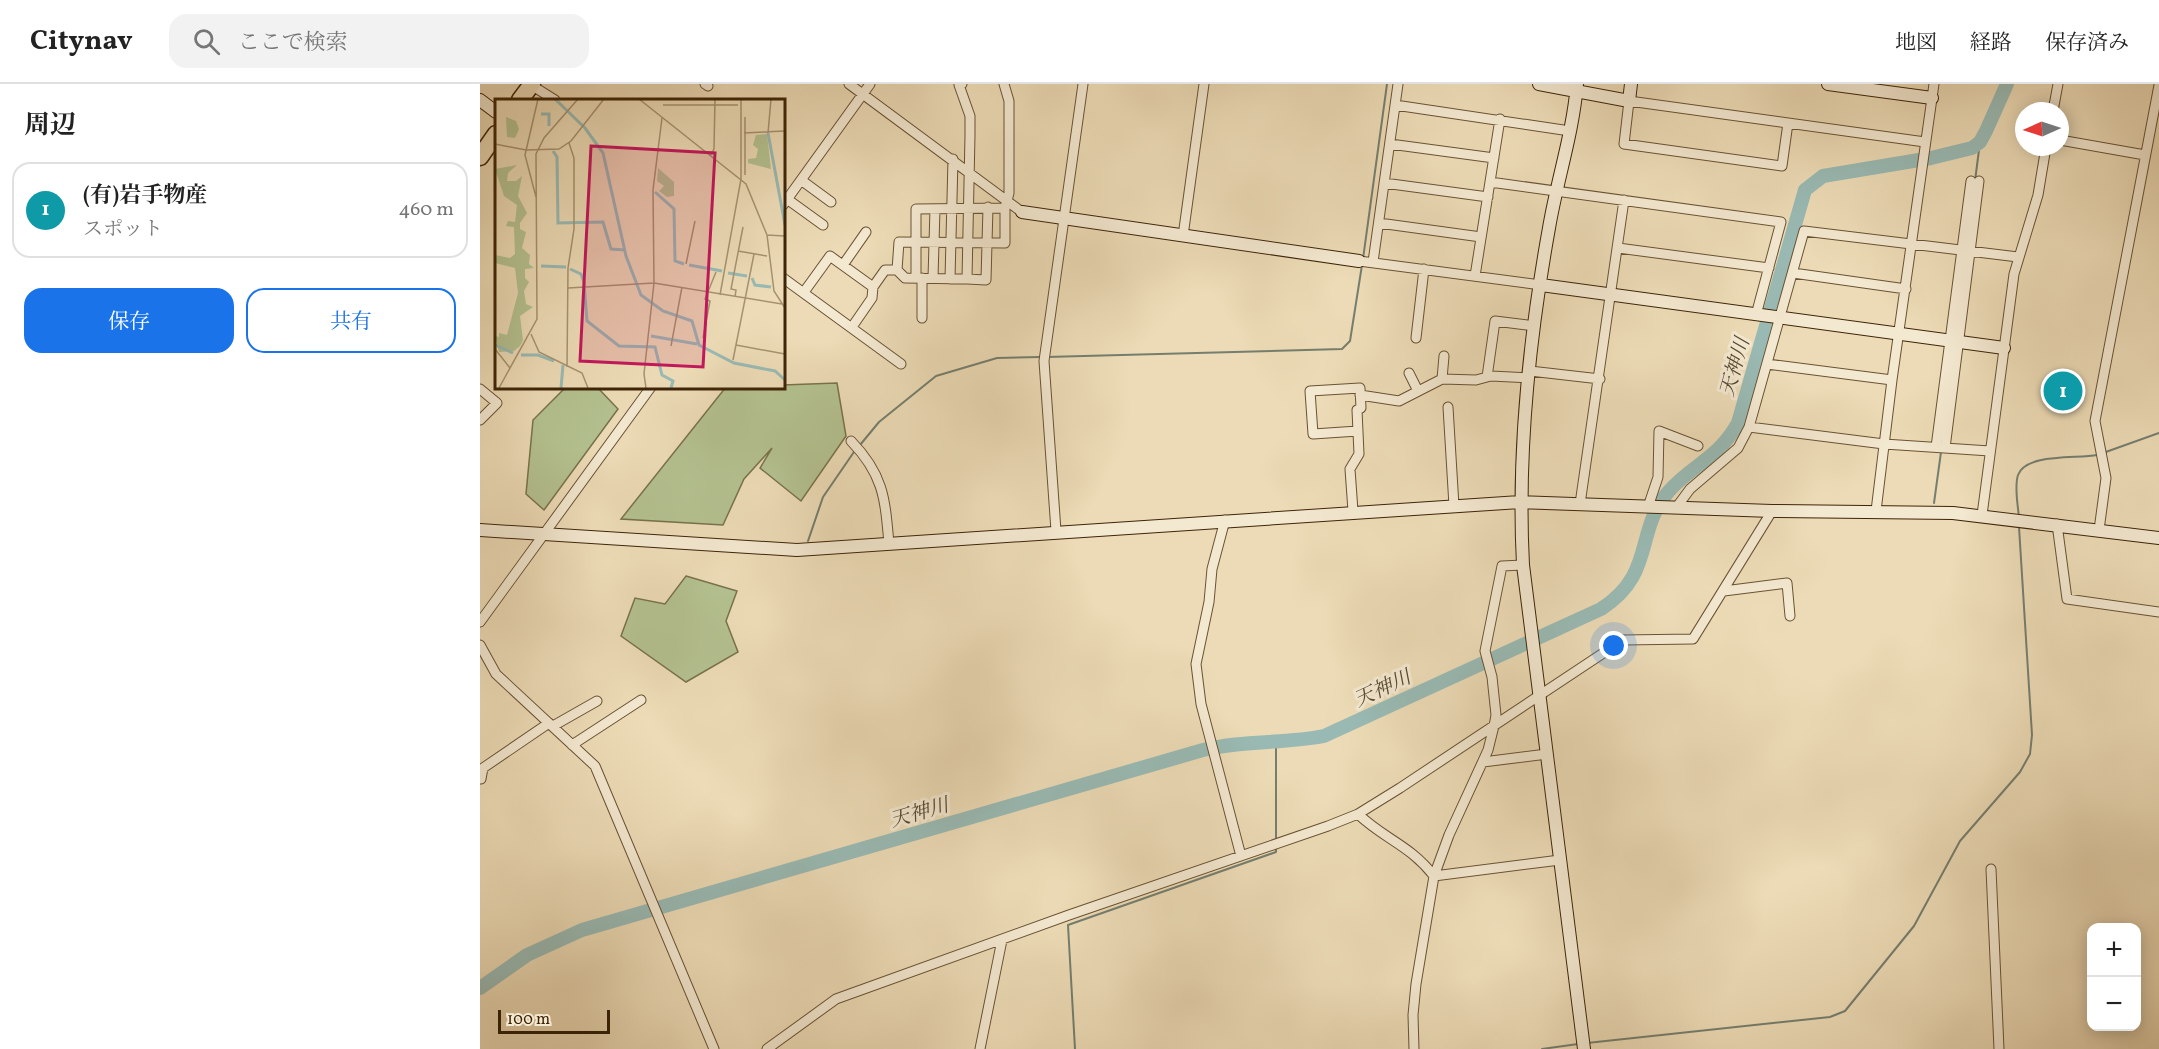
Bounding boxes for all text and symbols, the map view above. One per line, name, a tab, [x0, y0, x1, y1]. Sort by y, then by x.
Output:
search box	[169, 14, 589, 68]
text: Citynav	[30, 22, 133, 61]
icon: search	[190, 25, 223, 58]
text: ここで検索	[238, 28, 348, 59]
text: 地図	[1895, 29, 1937, 58]
text: 経路	[1970, 29, 2012, 58]
text: 保存済み	[2045, 29, 2129, 58]
inset map	[495, 99, 784, 388]
north arrow	[2015, 102, 2069, 156]
text: 周辺	[24, 108, 76, 144]
text: (有)岩手物産	[83, 181, 207, 212]
text: 1	[41, 196, 50, 224]
text: 460 m	[398, 196, 454, 224]
text: スポット	[83, 216, 163, 244]
button: 保存	[24, 288, 234, 353]
button: 共有	[246, 288, 456, 353]
water label: 天神川	[1714, 333, 1758, 400]
pin: 1	[2044, 368, 2082, 414]
your location	[1599, 631, 1628, 660]
water label: 天神川	[1350, 664, 1418, 715]
water label: 天神川	[887, 792, 954, 836]
map controls	[2087, 923, 2141, 1031]
button: +	[2087, 923, 2141, 977]
button: −	[2087, 977, 2141, 1031]
scale bar	[498, 1007, 610, 1034]
text: 100 m	[507, 1009, 550, 1031]

